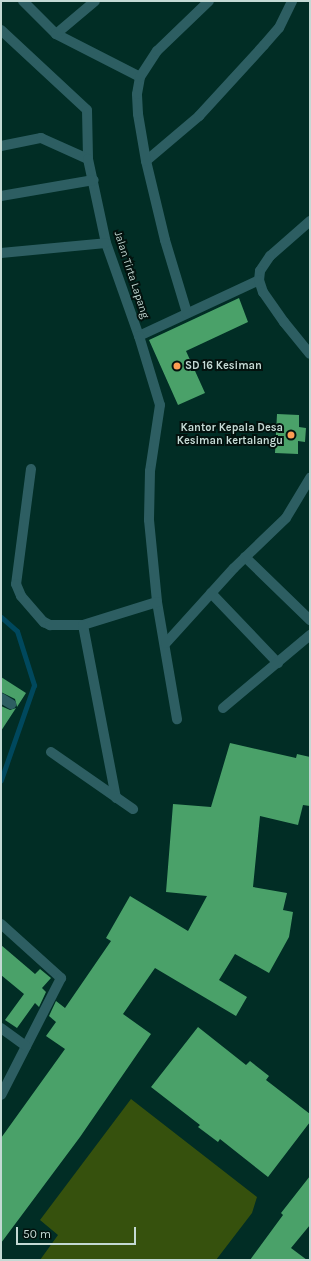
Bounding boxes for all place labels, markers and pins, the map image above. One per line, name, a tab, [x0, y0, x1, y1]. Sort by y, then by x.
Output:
place label: SD 16 Kesiman	[185, 359, 262, 373]
marker: SD 16 Kesiman	[172, 361, 182, 371]
place label: Kantor Kepala Desa Kesiman kertalangu	[177, 422, 283, 448]
marker: Kantor Kepala Desa Kesiman kertalangu	[286, 430, 296, 440]

